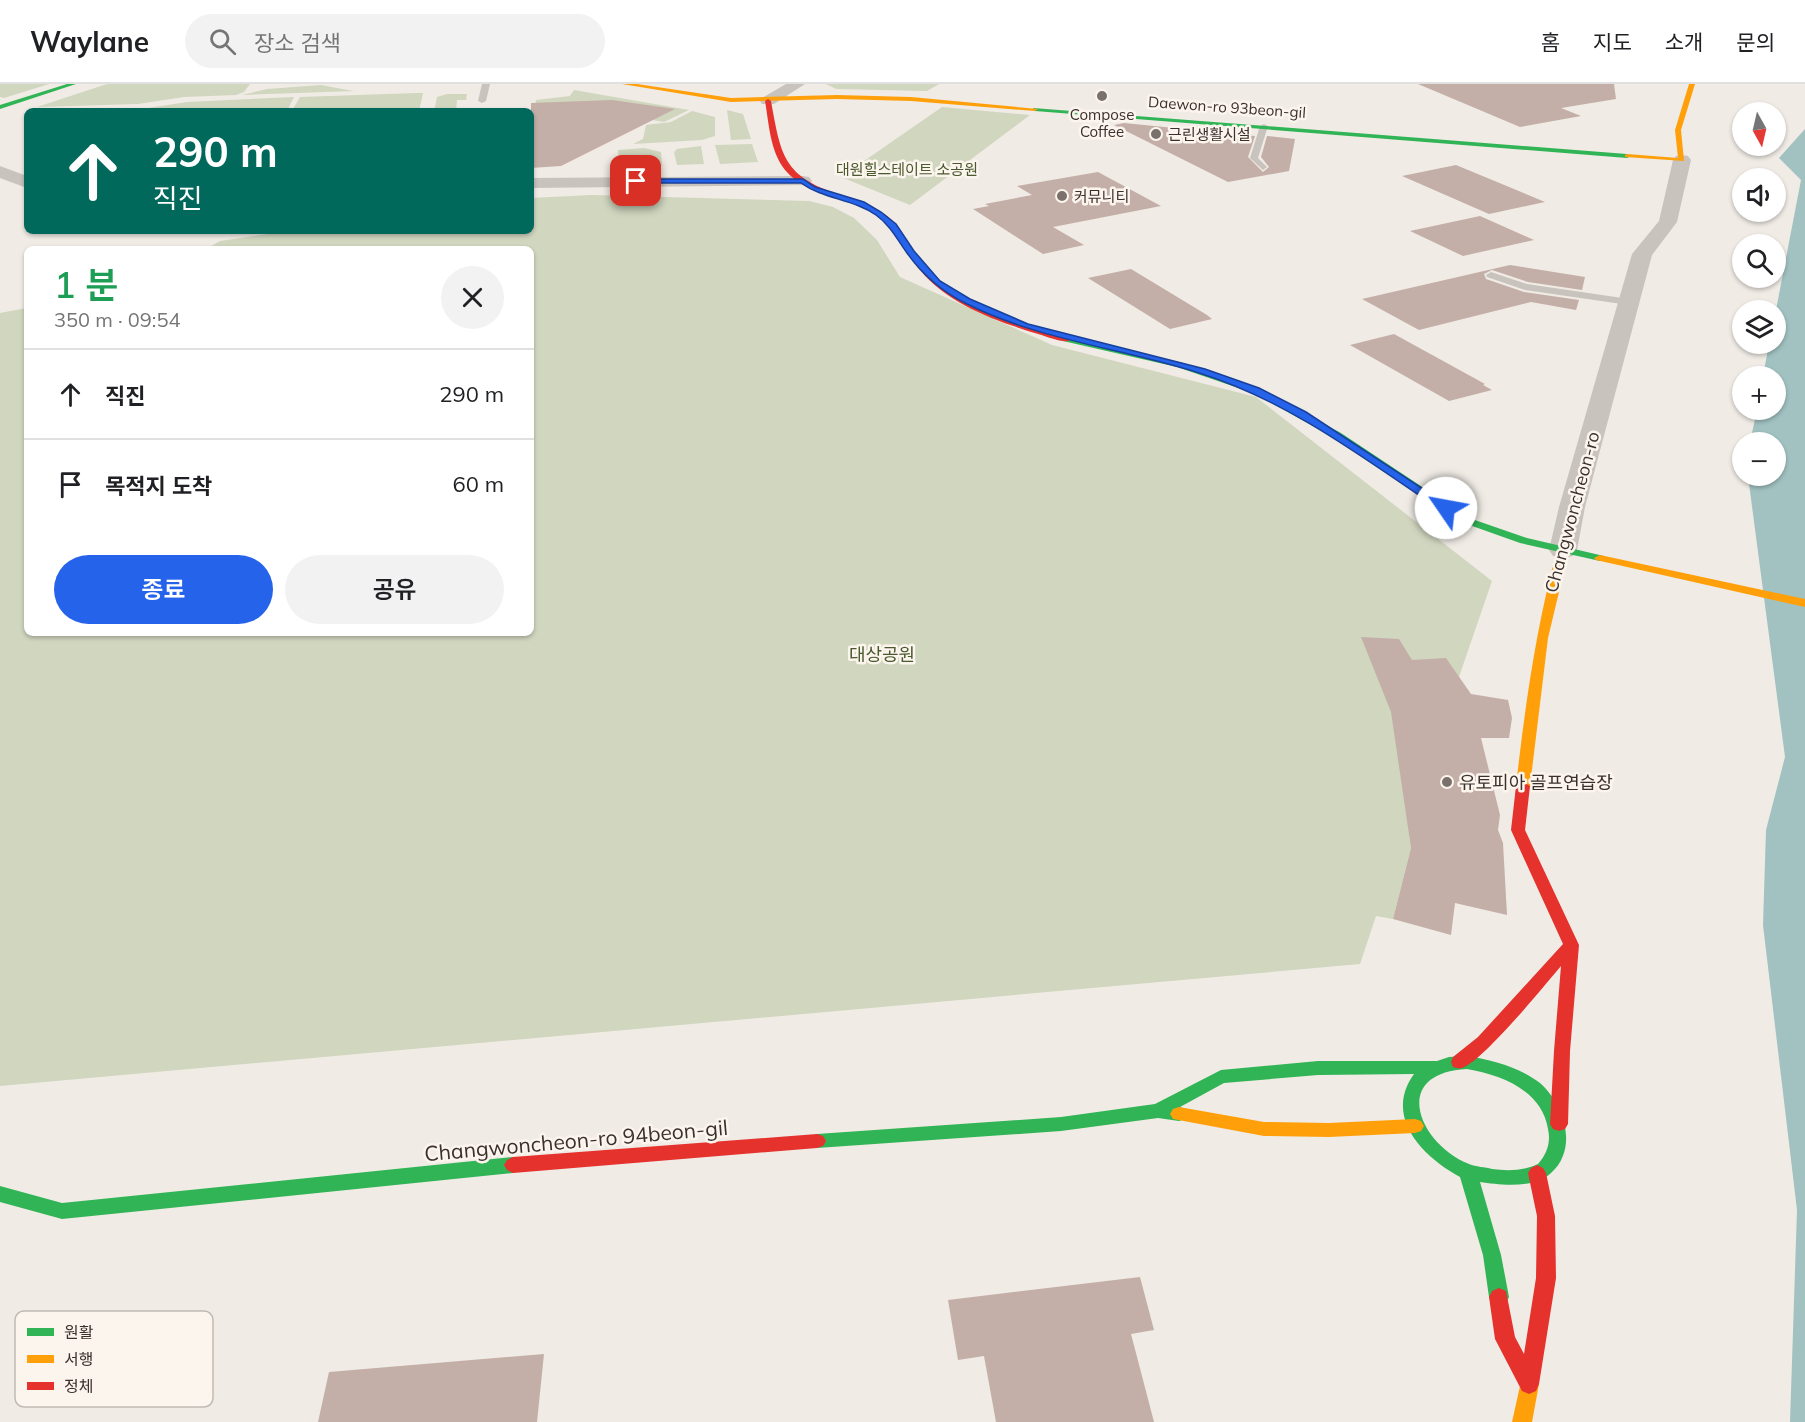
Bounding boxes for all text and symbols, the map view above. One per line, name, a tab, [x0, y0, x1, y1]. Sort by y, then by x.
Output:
search box	[185, 14, 605, 68]
text: Waylane	[30, 24, 149, 59]
icon: search	[206, 25, 239, 58]
text: 장소 검색	[254, 29, 341, 57]
text: 홈	[1541, 29, 1560, 55]
text: 지도	[1593, 29, 1632, 55]
text: 소개	[1665, 29, 1703, 55]
text: 문의	[1736, 29, 1775, 55]
marker: Compose Coffee	[1095, 89, 1109, 103]
street label: Daewon-ro 93beon-gil	[1147, 92, 1307, 122]
north arrow	[1732, 102, 1786, 156]
map controls	[1732, 102, 1786, 486]
place label: Compose Coffee	[1070, 105, 1134, 141]
text: 290 m	[153, 125, 278, 178]
place label: 근린생활시설	[1168, 125, 1251, 144]
marker: 근린생활시설	[1149, 127, 1163, 141]
icon: ahead	[54, 132, 132, 210]
pin	[610, 155, 661, 206]
park label: 대원힐스테이트 소공원	[836, 160, 978, 179]
icon: arrive	[619, 164, 652, 197]
button: sound	[1732, 168, 1786, 222]
text: 직진	[153, 181, 203, 215]
place label: 커뮤니티	[1074, 187, 1129, 206]
marker: 커뮤니티	[1055, 189, 1069, 203]
button: search	[1732, 234, 1786, 288]
text: 1 분	[54, 262, 118, 307]
button: close	[441, 266, 504, 329]
button: layers	[1732, 300, 1786, 354]
text: 350 m · 09:54	[54, 307, 180, 332]
button: +	[1732, 366, 1786, 420]
icon: ahead	[54, 378, 87, 411]
text: 290 m	[439, 380, 504, 408]
text: 직진	[105, 382, 145, 410]
street label: Changwoncheon-ro	[1539, 429, 1605, 595]
button: −	[1732, 432, 1786, 486]
icon: arrive	[54, 468, 87, 501]
text: 60 m	[453, 470, 504, 498]
text: 목적지 도착	[105, 472, 212, 500]
position arrow	[1414, 476, 1478, 540]
button: 종료	[54, 555, 273, 624]
button: 공유	[285, 555, 504, 624]
park label: 대상공원	[849, 643, 915, 666]
place label: 유토피아 골프연습장	[1459, 771, 1613, 794]
marker: 유토피아 골프연습장	[1440, 775, 1454, 789]
street label: Changwoncheon-ro 94beon-gil	[423, 1114, 729, 1166]
legend	[15, 1311, 213, 1407]
text: 원활	[64, 1322, 94, 1342]
text: 서행	[64, 1349, 93, 1369]
text: 정체	[64, 1376, 93, 1396]

